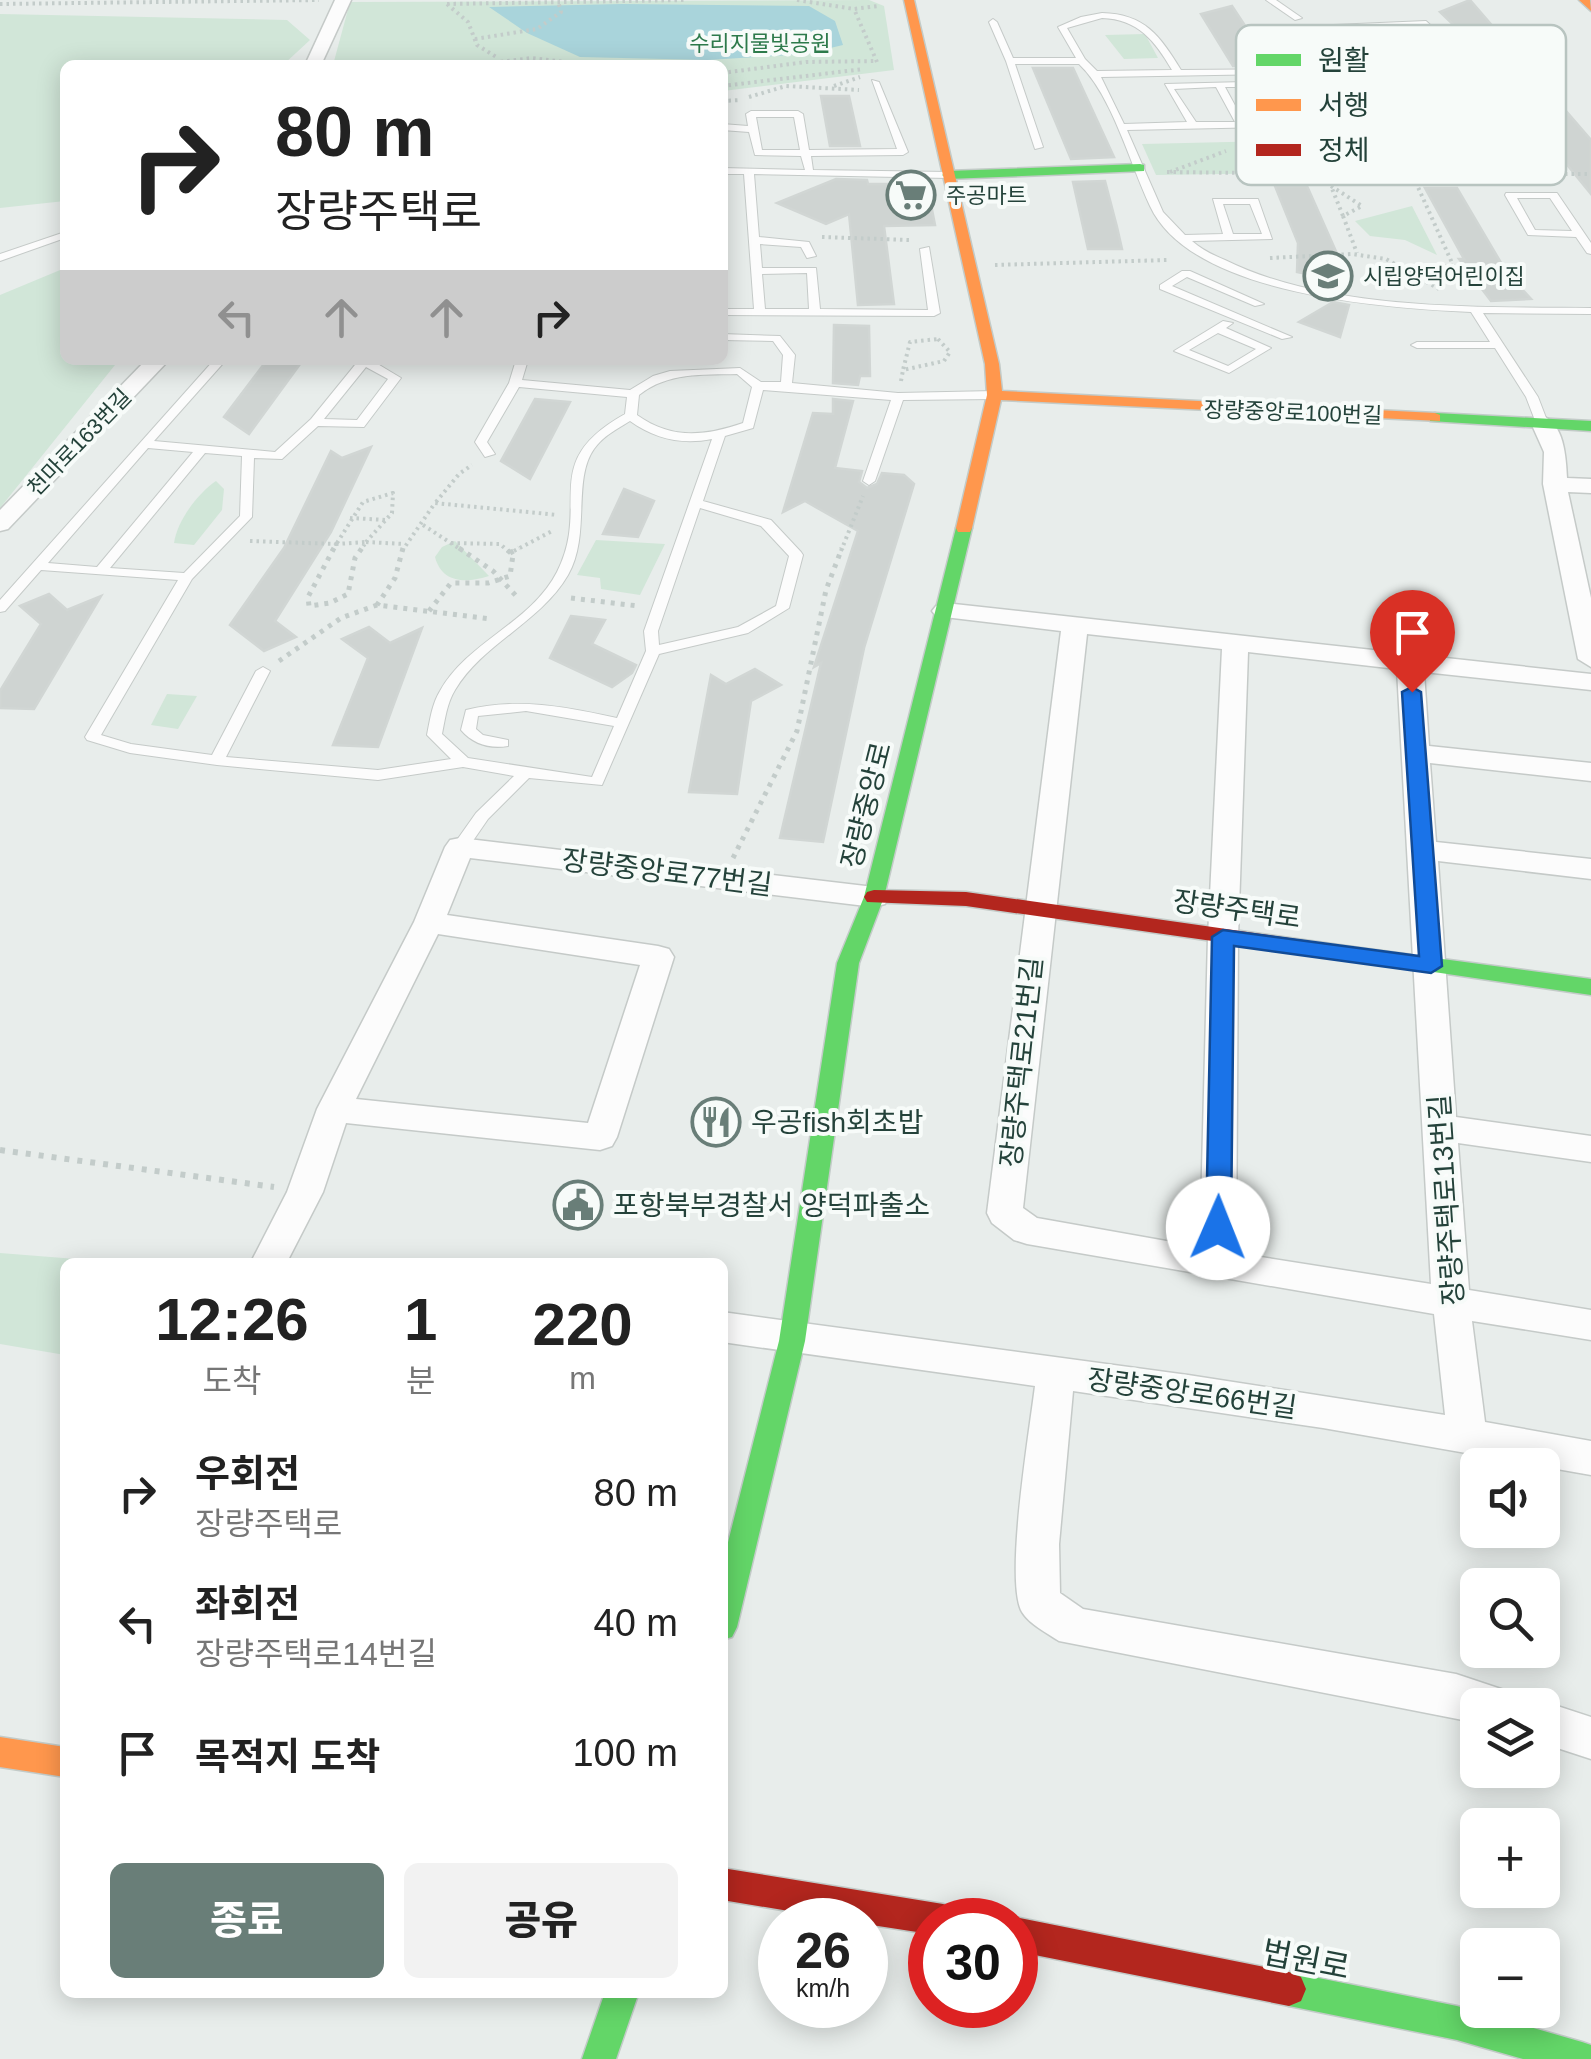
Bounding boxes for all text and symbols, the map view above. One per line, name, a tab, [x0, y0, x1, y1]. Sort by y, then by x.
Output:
legend	[1236, 25, 1566, 185]
park label: 수리지물빛공원	[689, 31, 831, 56]
text: 원활	[1318, 45, 1370, 76]
text: 서행	[1318, 90, 1370, 121]
text: 80 m	[275, 93, 435, 171]
icon: right	[110, 100, 240, 230]
text: 정체	[1318, 135, 1370, 166]
supermarket icon: 주공마트	[885, 169, 937, 221]
place label: 주공마트	[946, 183, 1027, 208]
text: 장량주택로	[275, 186, 482, 237]
school or university icon: 시립양덕어린이집	[1302, 250, 1354, 302]
place label: 시립양덕어린이집	[1363, 264, 1525, 289]
icon: left	[209, 290, 264, 345]
icon: ahead	[314, 290, 369, 345]
icon: ahead	[419, 290, 474, 345]
icon: right	[524, 290, 579, 345]
street label: 천마로163번길	[22, 384, 136, 501]
street label: 장량중앙로100번길	[1203, 397, 1383, 428]
pin	[1370, 590, 1455, 693]
icon: arrive	[1385, 605, 1440, 660]
street label: 장량중앙로	[836, 739, 897, 871]
street label: 장량중앙로77번길	[560, 844, 774, 901]
street label: 장량주택로	[1171, 885, 1303, 934]
street label: 장량주택로21번길	[995, 955, 1048, 1169]
street label: 장량주택로13번길	[1424, 1093, 1469, 1307]
restaurant icon: 우공fish회초밥	[690, 1096, 742, 1148]
place label: 우공fish회초밥	[751, 1107, 923, 1138]
position arrow	[1166, 1176, 1270, 1280]
public building icon: 포항북부경찰서 양덕파출소	[552, 1179, 604, 1231]
place label: 포항북부경찰서 양덕파출소	[613, 1190, 930, 1221]
text: 12:26	[155, 1286, 309, 1353]
text: 1	[404, 1286, 437, 1353]
text: 220	[533, 1291, 633, 1358]
text: m	[569, 1360, 596, 1396]
text: 도착	[203, 1363, 261, 1399]
text: 분	[406, 1363, 435, 1399]
street label: 장량중앙로66번길	[1085, 1363, 1299, 1424]
map controls	[1460, 1448, 1560, 2028]
button: sound	[1460, 1448, 1560, 1548]
text: 우회전	[195, 1453, 300, 1495]
icon: right	[110, 1466, 165, 1521]
text: 80 m	[594, 1472, 678, 1514]
text: 장량주택로	[195, 1506, 342, 1542]
button: search	[1460, 1568, 1560, 1668]
text: 좌회전	[195, 1583, 300, 1625]
icon: left	[110, 1596, 165, 1651]
text: 40 m	[594, 1602, 678, 1644]
text: 장량주택로14번길	[195, 1636, 437, 1672]
button: layers	[1460, 1688, 1560, 1788]
icon: arrive	[110, 1726, 165, 1781]
text: 100 m	[572, 1732, 678, 1774]
text: 목적지 도착	[195, 1736, 380, 1778]
button: +	[1460, 1808, 1560, 1908]
button: 종료	[110, 1863, 384, 1978]
button: 공유	[404, 1863, 678, 1978]
speed limit sign: 30	[908, 1898, 1038, 2028]
text: 26	[795, 1923, 851, 1979]
button: −	[1460, 1928, 1560, 2028]
street label: 법원로	[1259, 1934, 1353, 1986]
text: km/h	[796, 1974, 850, 2002]

